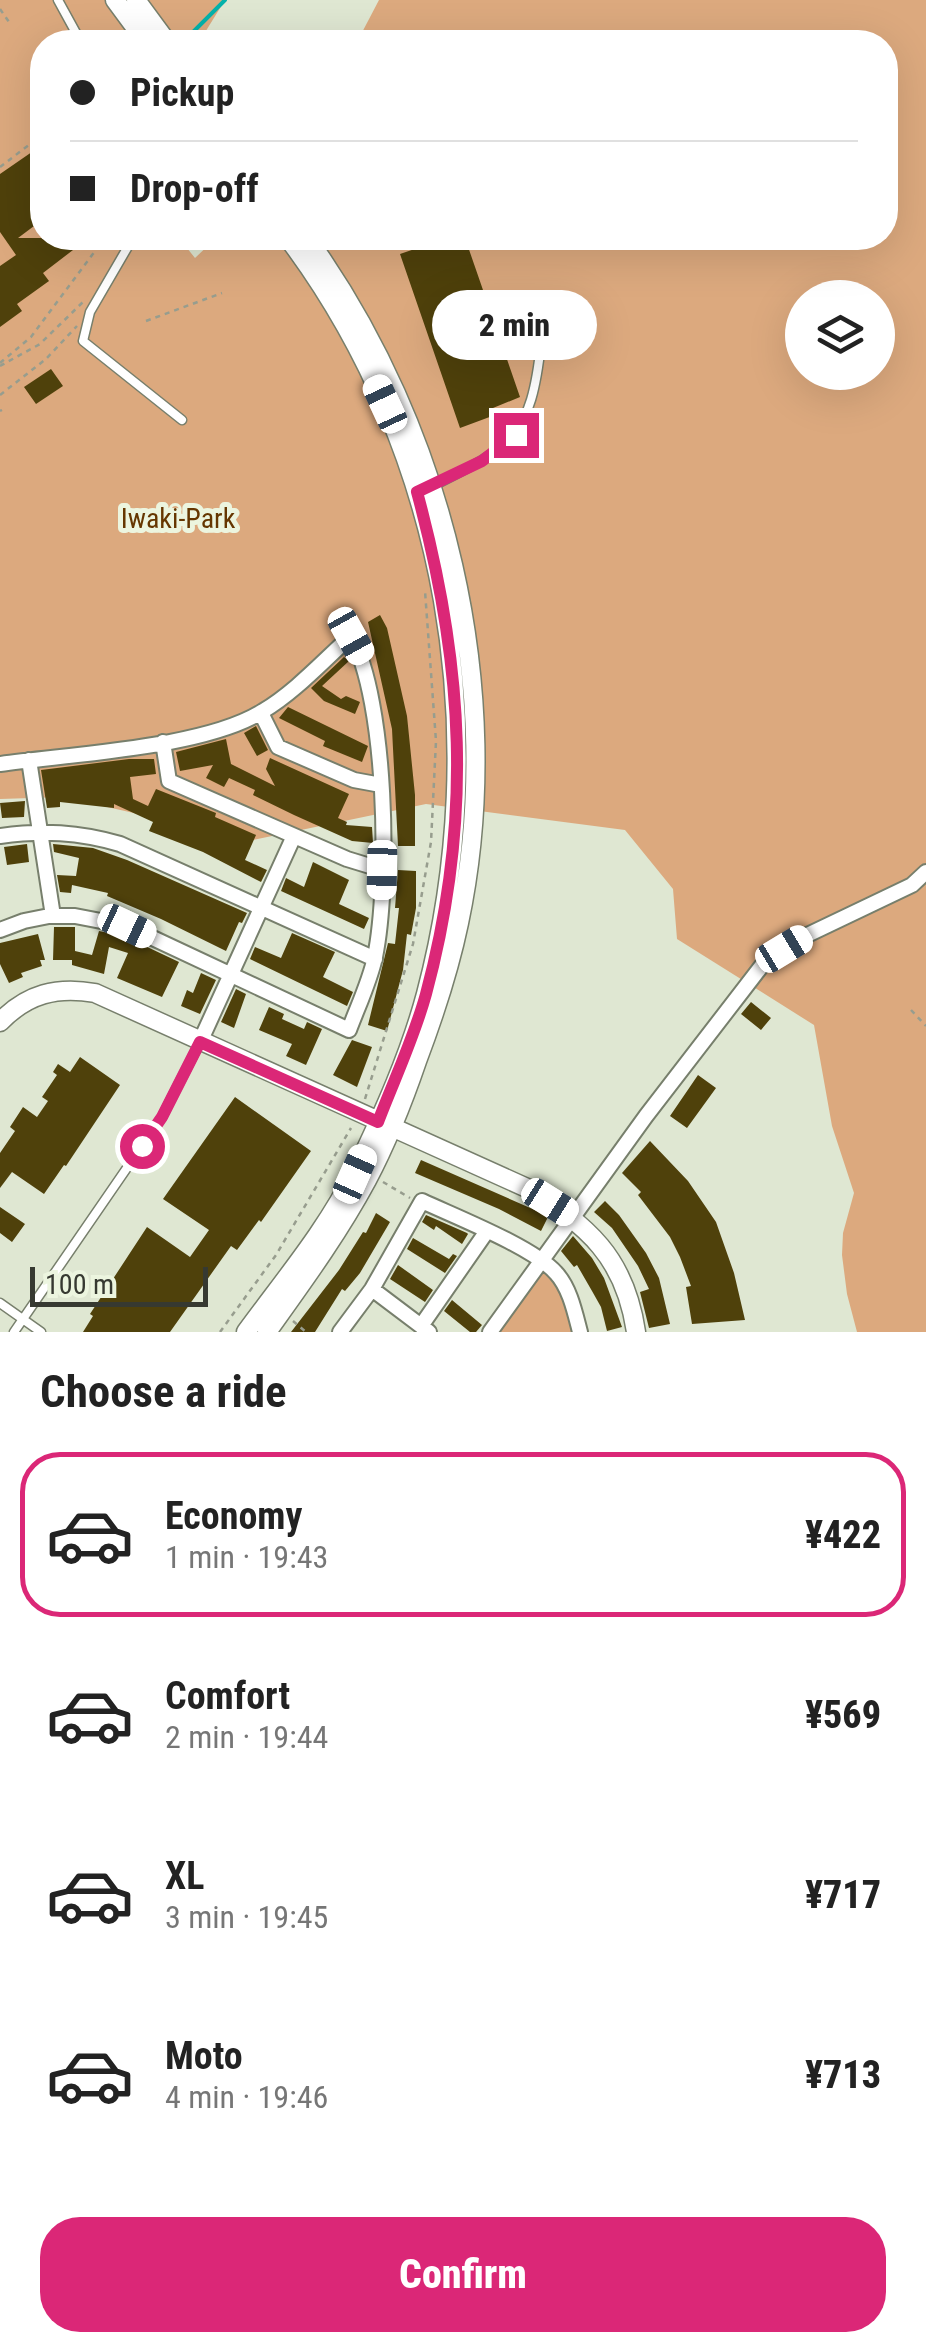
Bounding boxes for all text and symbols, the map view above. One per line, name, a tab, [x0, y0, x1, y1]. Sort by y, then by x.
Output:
text: Pickup	[130, 71, 234, 115]
text: Drop-off	[130, 167, 259, 211]
map controls	[785, 280, 895, 390]
button: layers	[785, 280, 895, 390]
callout: 2 min	[434, 290, 598, 360]
text: 2 min	[479, 306, 550, 344]
car	[359, 370, 411, 438]
route end	[494, 413, 539, 458]
park label: Iwaki-Park	[121, 502, 236, 535]
car	[323, 602, 379, 670]
car	[366, 840, 398, 900]
car	[93, 900, 161, 952]
car	[751, 921, 817, 977]
route start	[120, 1124, 165, 1169]
car	[329, 1140, 381, 1208]
car	[517, 1173, 583, 1231]
scale bar	[30, 1262, 208, 1306]
text: 100 m	[45, 1268, 114, 1301]
text: Choose a ride	[40, 1365, 287, 1418]
icon: car	[45, 1490, 135, 1580]
text: Economy	[165, 1494, 302, 1538]
text: ¥422	[805, 1513, 881, 1557]
text: 1 min · 19:43	[165, 1538, 328, 1576]
icon: car	[45, 1670, 135, 1760]
text: Comfort	[165, 1674, 290, 1718]
text: ¥569	[805, 1693, 881, 1737]
text: 2 min · 19:44	[165, 1718, 328, 1756]
icon: car	[45, 1850, 135, 1940]
text: XL	[165, 1854, 204, 1898]
text: ¥717	[805, 1873, 881, 1917]
text: 3 min · 19:45	[165, 1898, 328, 1936]
icon: car	[45, 2030, 135, 2120]
text: Moto	[165, 2034, 243, 2078]
text: ¥713	[805, 2053, 881, 2097]
text: 4 min · 19:46	[165, 2078, 328, 2116]
button: Confirm	[40, 2217, 886, 2332]

